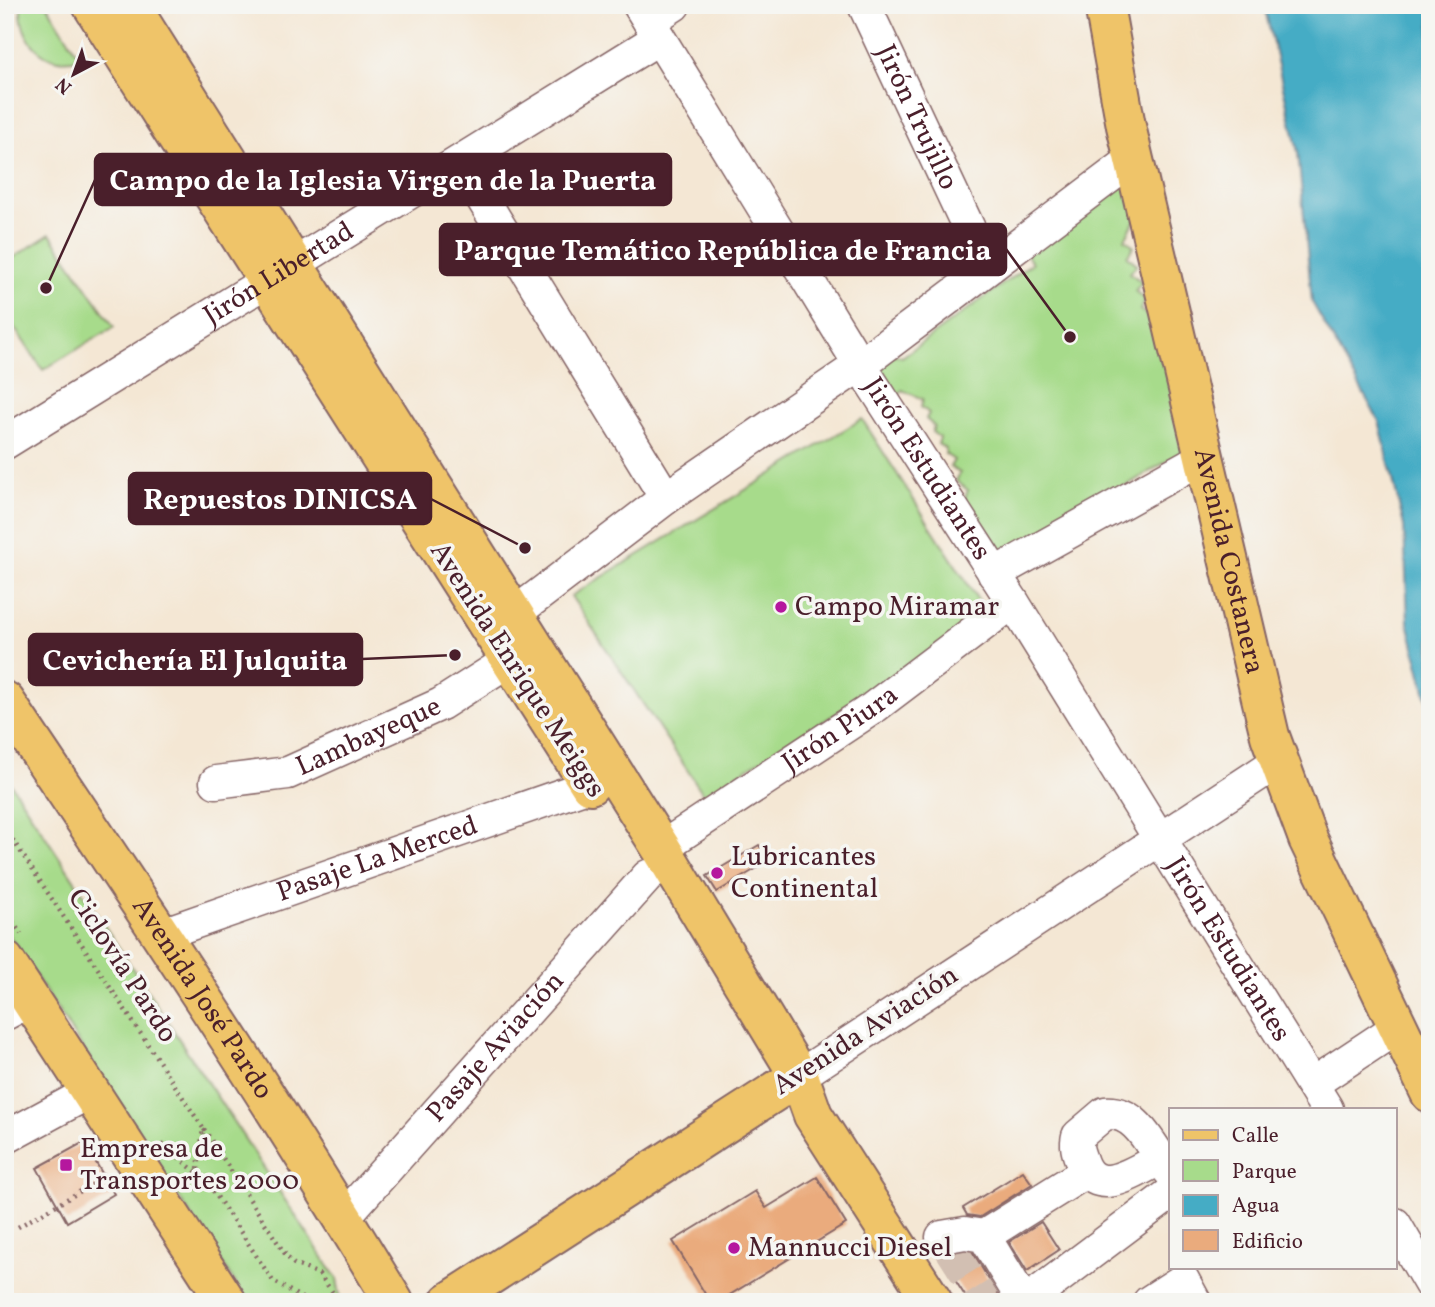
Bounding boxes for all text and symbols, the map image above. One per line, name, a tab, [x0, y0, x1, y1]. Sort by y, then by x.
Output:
north arrow	[38, 38, 108, 108]
street label: Jirón Trujillo	[866, 38, 968, 196]
text: N	[50, 71, 78, 100]
callout: Campo de la Iglesia Virgen de la Puerta	[95, 154, 671, 205]
text: Campo de la Iglesia Virgen de la Puerta	[110, 161, 656, 203]
street label: Jirón Libertad	[196, 212, 362, 335]
callout: Parque Temático República de Francia	[440, 224, 1006, 275]
text: Parque Temático República de Francia	[454, 231, 992, 273]
street label: Jirón Estudiantes	[853, 370, 1001, 568]
street label: Avenida Costanera	[1183, 444, 1274, 678]
callout: Repuestos DINICSA	[129, 473, 431, 524]
text: Repuestos DINICSA	[143, 480, 417, 522]
street label: Avenida Enrique Meiggs	[420, 535, 614, 805]
place label: Campo Miramar	[795, 588, 999, 627]
marker: Campo Miramar	[773, 599, 789, 615]
callout: Cevichería El Julquita	[29, 634, 362, 685]
text: Cevichería El Julquita	[42, 641, 348, 683]
street label: Jirón Piura	[774, 676, 907, 782]
street label: Lambayeque	[290, 687, 447, 786]
street label: Pasaje La Merced	[272, 806, 483, 912]
place label: Lubricantes Continental	[731, 838, 878, 909]
street label: Jirón Estudiantes	[1156, 849, 1300, 1049]
marker: Lubricantes Continental	[709, 865, 725, 881]
street label: Ciclovía Pardo	[57, 881, 187, 1051]
street label: Avenida José Pardo	[122, 890, 283, 1107]
street label: Avenida Aviación	[766, 956, 966, 1106]
street label: Pasaje Aviación	[417, 963, 573, 1131]
legend	[1169, 1108, 1396, 1268]
text: Calle	[1232, 1122, 1279, 1151]
place label: Empresa de Transportes 2000	[80, 1130, 299, 1201]
marker: Empresa de Transportes 2000	[58, 1157, 74, 1173]
text: Parque	[1232, 1158, 1297, 1187]
text: Agua	[1232, 1192, 1280, 1221]
text: Edificio	[1232, 1228, 1303, 1257]
place label: Mannucci Diesel	[748, 1229, 952, 1268]
marker: Mannucci Diesel	[726, 1240, 742, 1256]

